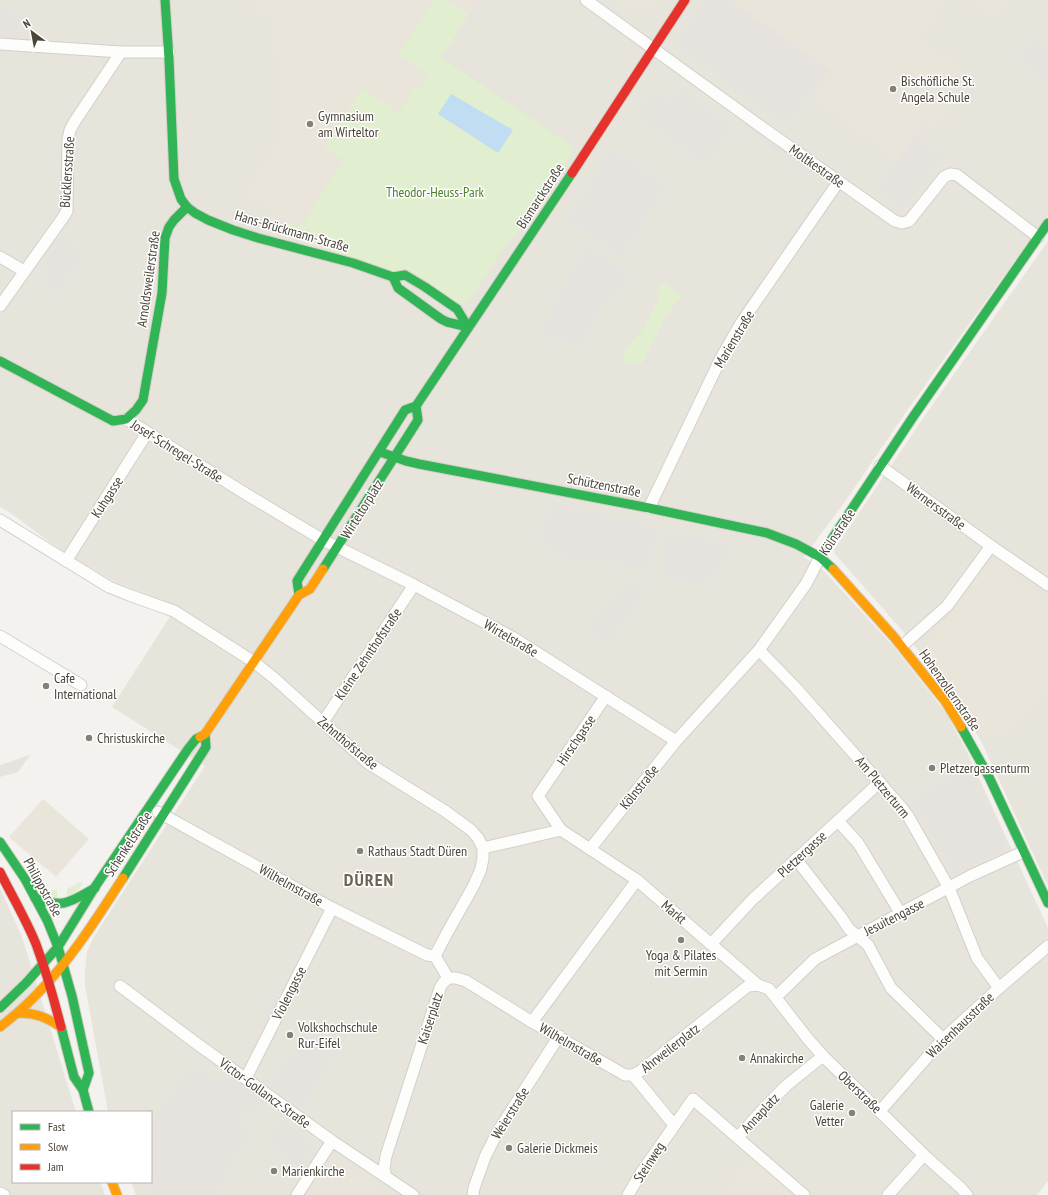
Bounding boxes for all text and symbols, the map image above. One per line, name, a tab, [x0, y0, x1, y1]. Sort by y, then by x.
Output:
north arrow	[12, 12, 52, 52]
text: N	[20, 16, 33, 31]
place label: Bischöfliche St. Angela Schule	[901, 72, 974, 106]
marker: Bischöfliche St. Angela Schule	[888, 84, 898, 94]
place label: Gymnasium am Wirteltor	[318, 107, 379, 141]
marker: Gymnasium am Wirteltor	[305, 119, 315, 129]
street label: Bücklersstraße	[56, 136, 78, 208]
street label: Moltkestraße	[786, 140, 848, 192]
street label: Bismarckstraße	[512, 160, 568, 232]
park label: Theodor-Heuss-Park	[386, 183, 484, 201]
street label: Hans-Brückmann-Straße	[233, 206, 351, 256]
street label: Arnoldsweilerstraße	[132, 229, 164, 328]
street label: Marienstraße	[710, 307, 758, 371]
street label: Josef-Schregel-Straße	[127, 415, 227, 487]
street label: Schützenstraße	[566, 469, 642, 501]
street label: Kuhgasse	[87, 473, 127, 521]
street label: Wirteltorplatz	[337, 476, 387, 542]
street label: Wernersstraße	[903, 478, 970, 534]
street label: Kölnstraße	[815, 505, 859, 559]
street label: Kleine Zehnthofstraße	[330, 604, 406, 704]
street label: Wirtelstraße	[480, 615, 542, 661]
street label: Hohenzollernstraße	[915, 646, 985, 734]
place label: Cafe International	[54, 669, 117, 703]
marker: Cafe International	[41, 681, 51, 691]
street label: Hirschgasse	[553, 711, 600, 769]
street label: Zehnthofstraße	[314, 712, 382, 774]
place label: Christuskirche	[97, 729, 165, 747]
marker: Christuskirche	[84, 733, 94, 743]
street label: Am Pletzerturm	[852, 752, 914, 822]
place label: Pletzergassenturm	[940, 759, 1030, 777]
street label: Kölnstraße	[616, 761, 663, 813]
marker: Pletzergassenturm	[927, 763, 937, 773]
street label: Schenkelstraße	[100, 808, 156, 880]
street label: Pletzergasse	[774, 827, 830, 881]
place label: Rathaus Stadt Düren	[368, 842, 467, 860]
marker: Rathaus Stadt Düren	[355, 846, 365, 856]
street label: Philippstraße	[19, 854, 67, 920]
street label: Wilhelmstraße	[256, 860, 326, 910]
district label: DÜREN	[344, 868, 394, 891]
street label: Jesuitengasse	[860, 894, 927, 940]
street label: Markt	[658, 896, 690, 928]
marker: Yoga & Pilates mit Sermin	[676, 935, 686, 945]
place label: Yoga & Pilates mit Sermin	[646, 946, 717, 980]
street label: Violengasse	[267, 963, 310, 1024]
street label: Waisenhausstraße	[922, 988, 998, 1062]
street label: Kaiserplatz	[413, 990, 447, 1046]
place label: Volkshochschule Rur-Eifel	[297, 1018, 378, 1052]
street label: Wilhelmstraße	[536, 1019, 606, 1070]
street label: Ahrweilerplatz	[637, 1019, 703, 1077]
marker: Volkshochschule Rur-Eifel	[285, 1030, 295, 1040]
place label: Annakirche	[750, 1049, 804, 1067]
street label: Victor-Gollancz-Straße	[215, 1053, 314, 1132]
marker: Annakirche	[737, 1053, 747, 1063]
street label: Oberstraße	[834, 1067, 886, 1117]
street label: Weierstraße	[487, 1083, 533, 1142]
street label: Annaplatz	[737, 1089, 783, 1137]
place label: Galerie Vetter	[810, 1096, 844, 1130]
marker: Galerie Vetter	[847, 1108, 857, 1118]
legend	[12, 1111, 152, 1183]
text: Fast	[48, 1119, 66, 1134]
street label: Steinweg	[629, 1138, 669, 1186]
text: Slow	[48, 1139, 69, 1154]
place label: Galerie Dickmeis	[517, 1139, 598, 1157]
marker: Galerie Dickmeis	[504, 1143, 514, 1153]
text: Jam	[47, 1159, 64, 1174]
place label: Marienkirche	[282, 1162, 345, 1180]
marker: Marienkirche	[269, 1166, 279, 1176]

